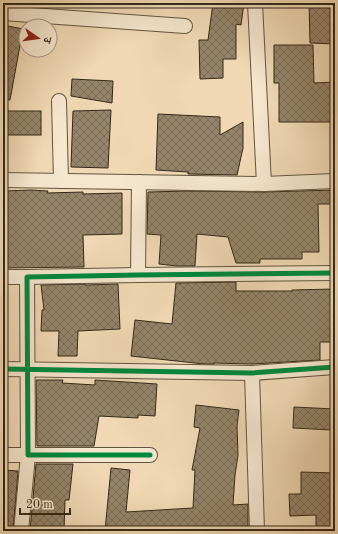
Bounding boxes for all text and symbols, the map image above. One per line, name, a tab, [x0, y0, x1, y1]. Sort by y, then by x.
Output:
north arrow	[18, 18, 58, 58]
text: उ	[40, 35, 52, 45]
scale bar	[20, 490, 70, 516]
text: 20 m	[26, 499, 53, 511]

